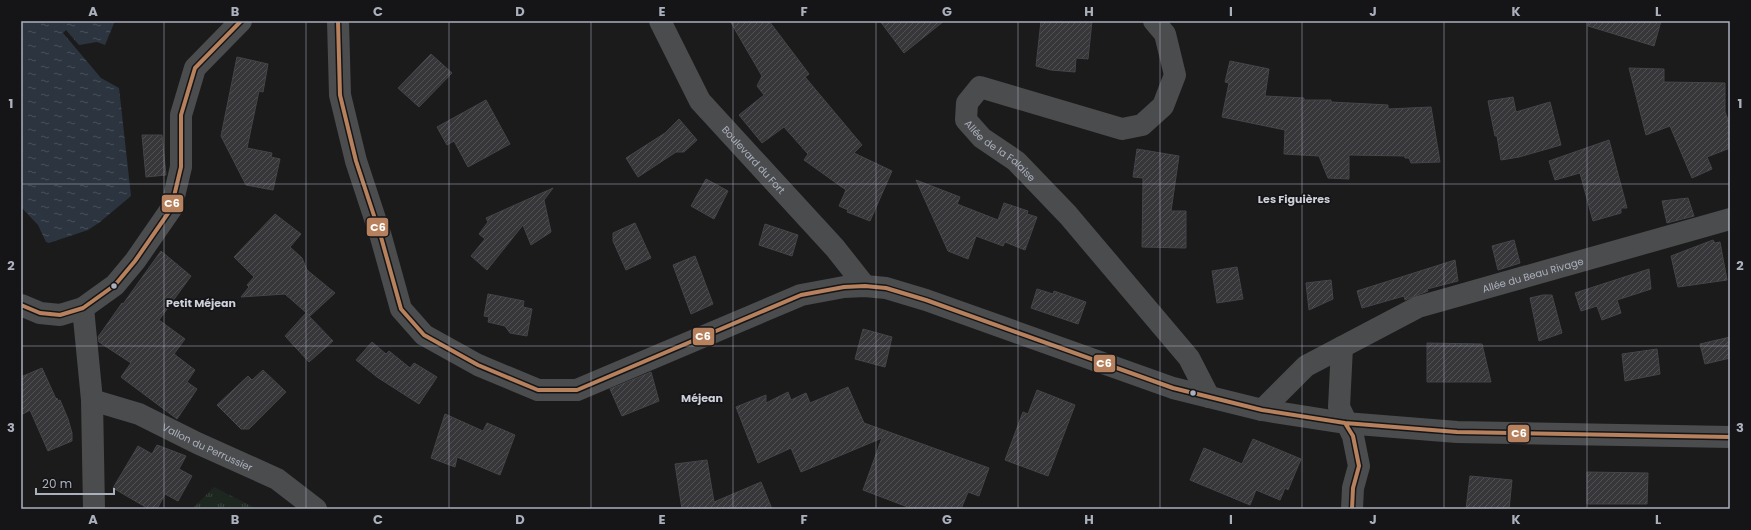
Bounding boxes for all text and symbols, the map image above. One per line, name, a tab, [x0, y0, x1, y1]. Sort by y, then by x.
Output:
text: A	[88, 2, 98, 21]
text: B	[231, 2, 240, 21]
text: C	[373, 2, 383, 21]
text: D	[515, 2, 525, 21]
text: E	[658, 2, 666, 21]
text: F	[800, 2, 808, 21]
text: G	[942, 2, 952, 21]
text: H	[1084, 2, 1094, 21]
text: I	[1229, 2, 1233, 21]
text: J	[1369, 2, 1377, 21]
text: K	[1511, 2, 1521, 21]
text: L	[1655, 2, 1661, 21]
text: 1	[9, 94, 13, 113]
text: 1	[1738, 94, 1742, 113]
street label: Allée de la Falaise	[961, 116, 1039, 185]
street label: Boulevard du Fort	[719, 122, 789, 197]
district label: Les Figuières	[1258, 191, 1330, 207]
line badge: C6	[161, 194, 184, 213]
text: C6	[164, 195, 180, 211]
line badge: C6	[366, 217, 389, 237]
text: C6	[370, 219, 386, 235]
street label: Allée du Beau Rivage	[1480, 253, 1585, 296]
text: 2	[7, 256, 15, 275]
text: 2	[1736, 256, 1744, 275]
unlabelled marker	[109, 281, 119, 291]
district label: Petit Méjean	[166, 295, 236, 311]
line badge: C6	[692, 327, 715, 346]
text: C6	[695, 328, 711, 344]
line badge: C6	[1093, 354, 1116, 373]
text: C6	[1096, 355, 1112, 371]
unlabelled marker	[1188, 388, 1198, 398]
district label: Méjean	[681, 390, 723, 406]
text: 3	[7, 418, 15, 437]
text: 3	[1736, 418, 1744, 437]
street label: Vallon du Perrussier	[160, 419, 255, 475]
line badge: C6	[1507, 424, 1530, 443]
text: C6	[1511, 425, 1527, 441]
scale bar	[36, 470, 114, 496]
text: 20 m	[42, 475, 72, 492]
text: A	[88, 510, 98, 529]
text: B	[231, 510, 240, 529]
text: C	[373, 510, 383, 529]
text: D	[515, 510, 525, 529]
text: E	[658, 510, 666, 529]
text: F	[800, 510, 808, 529]
text: G	[942, 510, 952, 529]
text: H	[1084, 510, 1094, 529]
text: I	[1229, 510, 1233, 529]
text: J	[1369, 510, 1377, 529]
text: K	[1511, 510, 1521, 529]
text: L	[1655, 510, 1661, 529]

